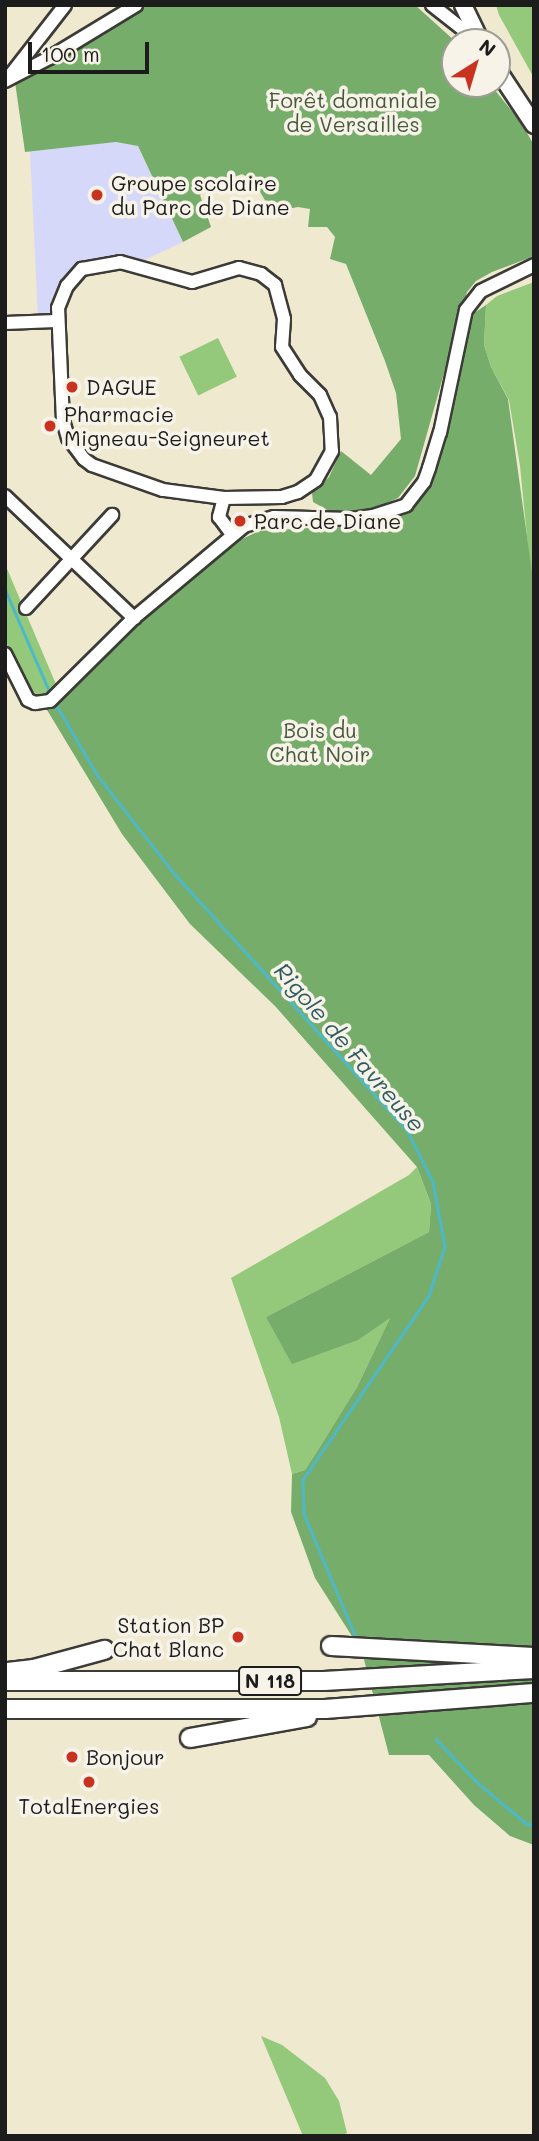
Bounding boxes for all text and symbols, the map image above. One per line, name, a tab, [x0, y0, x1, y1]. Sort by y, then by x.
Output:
scale bar	[32, 28, 152, 72]
north arrow	[441, 28, 511, 98]
text: N	[474, 33, 501, 62]
text: 100 m	[41, 40, 100, 67]
park label: Forêt domaniale de Versailles	[269, 87, 437, 137]
place label: Groupe scolaire du Parc de Diane	[111, 170, 290, 220]
marker: Groupe scolaire du Parc de Diane	[89, 187, 105, 203]
place label: DAGUE	[86, 374, 157, 400]
marker: DAGUE	[64, 379, 80, 395]
place label: Pharmacie Migneau-Seigneuret	[64, 401, 270, 451]
marker: Pharmacie Migneau-Seigneuret	[42, 418, 58, 434]
place label: Parc de Diane	[254, 508, 401, 534]
marker: Parc de Diane	[232, 513, 248, 529]
park label: Bois du Chat Noir	[270, 717, 370, 767]
water label: Rigole de Favreuse	[269, 957, 431, 1137]
place label: Station BP Chat Blanc	[113, 1612, 224, 1662]
marker: Station BP Chat Blanc	[230, 1629, 246, 1645]
road number: N 118	[237, 1666, 303, 1696]
place label: Bonjour	[86, 1744, 165, 1770]
marker: Bonjour	[64, 1749, 80, 1765]
marker: TotalEnergies	[81, 1774, 97, 1790]
place label: TotalEnergies	[19, 1793, 159, 1819]

